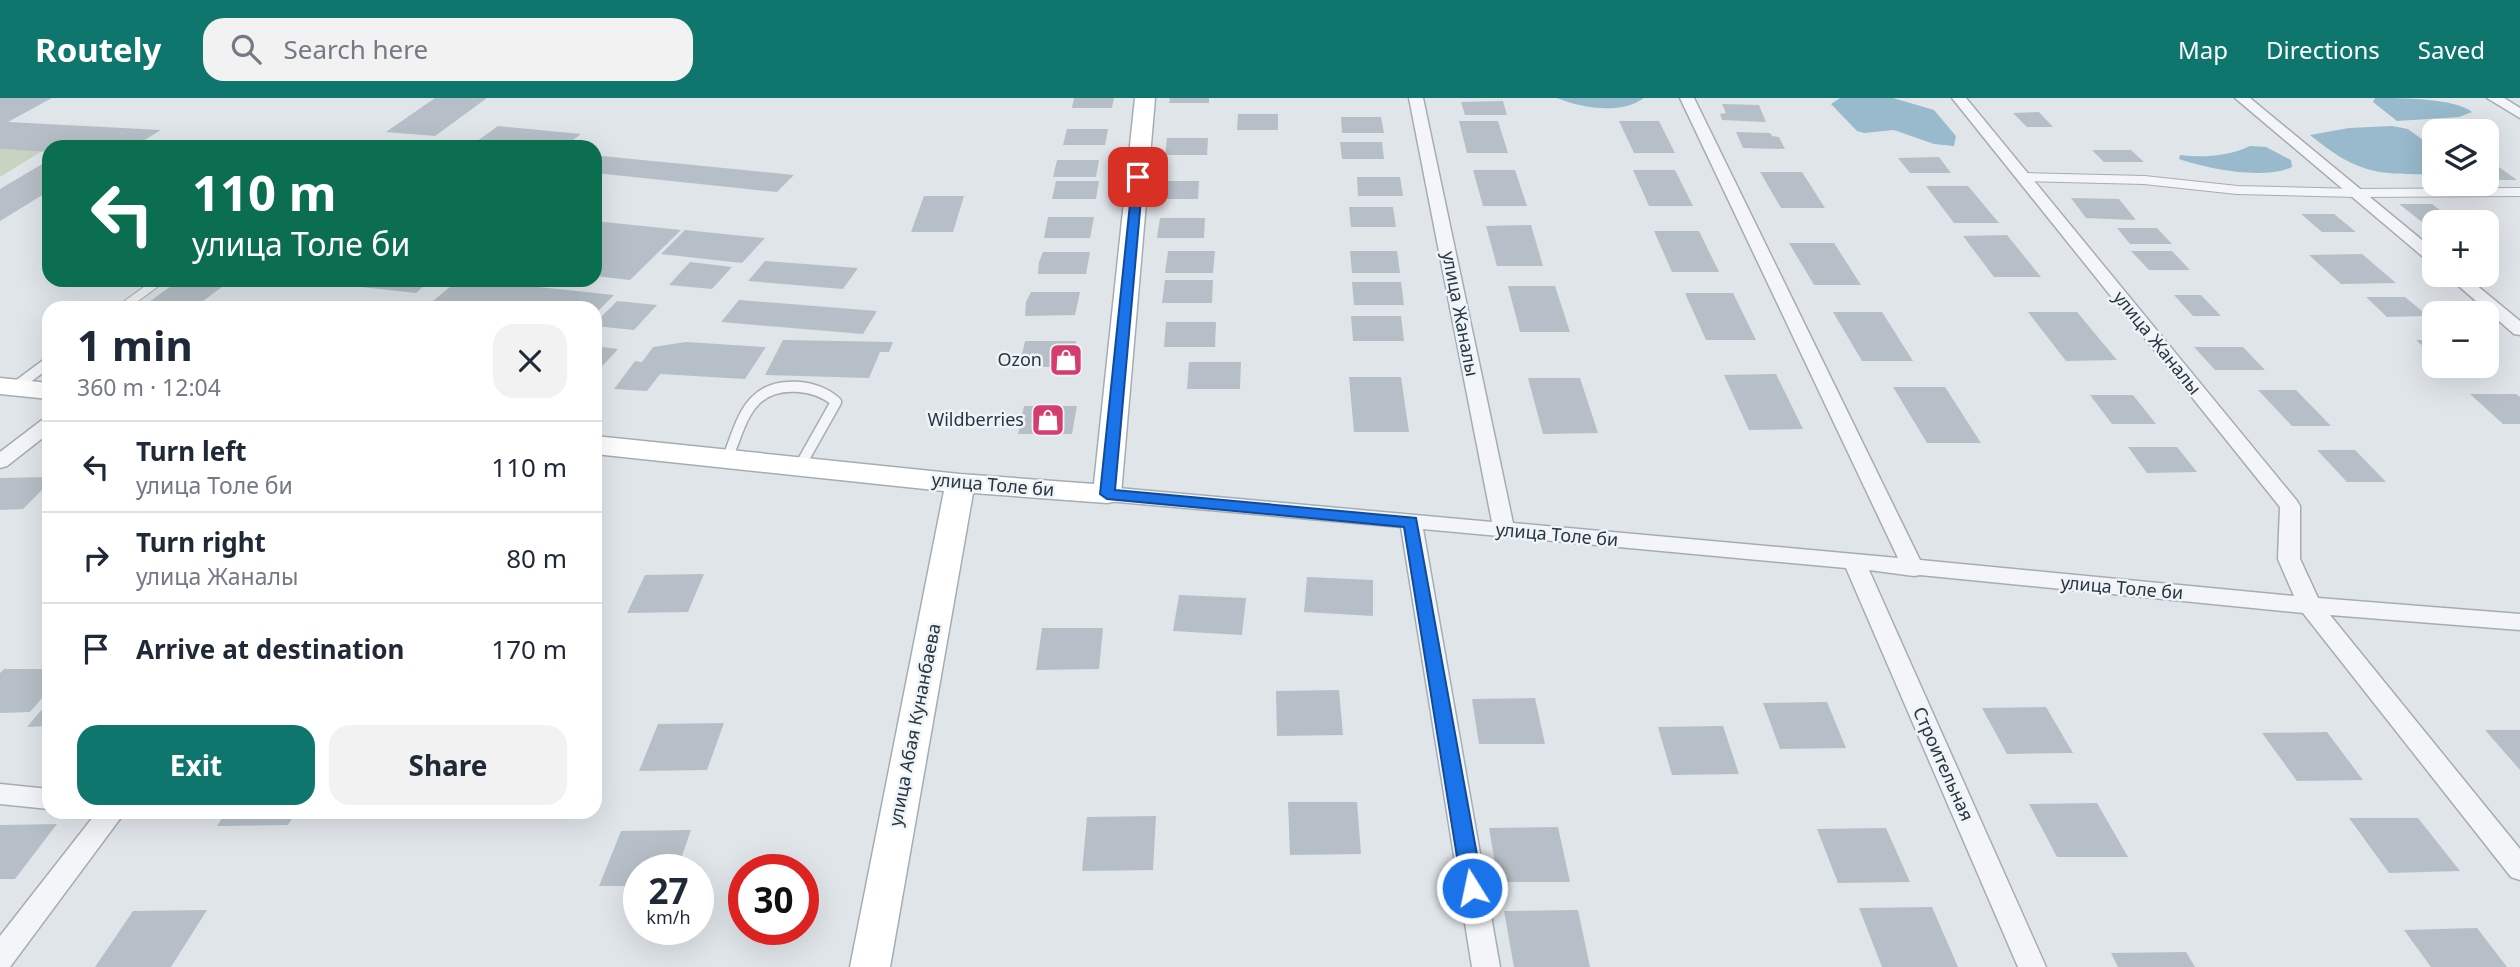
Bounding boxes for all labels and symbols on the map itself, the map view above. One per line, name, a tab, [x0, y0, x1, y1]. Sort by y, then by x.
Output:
pin	[1108, 147, 1168, 207]
street label: улица Жаналы	[1437, 249, 1485, 378]
street label: улица Жаналы	[2108, 285, 2207, 399]
shop icon: Ozon	[1047, 341, 1085, 379]
place label: Ozon	[997, 347, 1042, 371]
shop icon: Wildberries	[1029, 401, 1067, 439]
place label: Wildberries	[927, 407, 1024, 431]
street label: улица Толе би	[931, 467, 1055, 501]
street label: улица Толе би	[1495, 517, 1619, 551]
street label: улица Толе би	[2060, 570, 2184, 604]
street label: улица Абая Кунанбаева	[883, 621, 945, 828]
street label: Строительная	[1908, 703, 1980, 824]
position arrow	[1435, 851, 1509, 925]
speed limit sign: 30	[728, 854, 819, 945]

